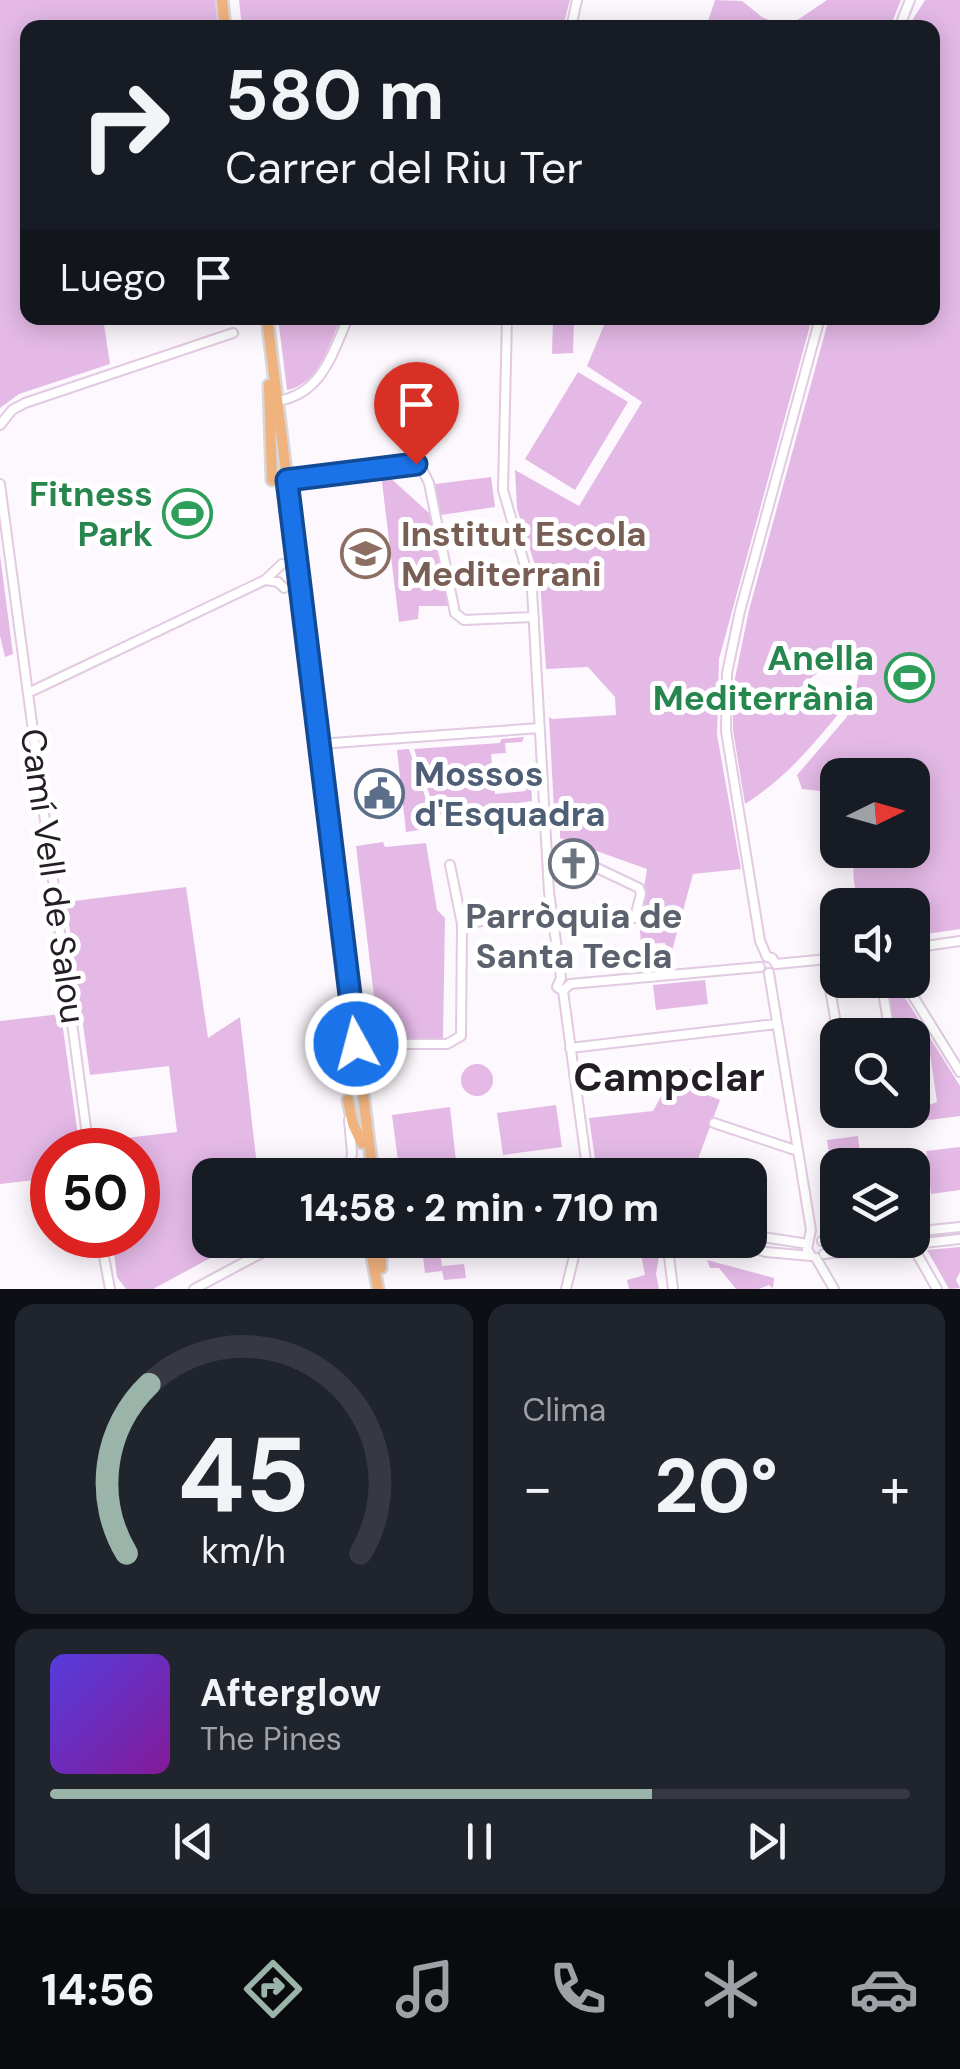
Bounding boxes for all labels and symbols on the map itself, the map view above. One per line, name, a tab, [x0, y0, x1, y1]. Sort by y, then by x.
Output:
pin	[374, 362, 459, 465]
place label: Fitness Park	[29, 471, 153, 557]
sports icon: Fitness Park	[162, 488, 214, 540]
place label: Institut Escola Mediterrani	[401, 511, 647, 597]
school or university icon: Institut Escola Mediterrani	[340, 528, 392, 580]
place label: Anella Mediterrània	[653, 635, 874, 721]
sports icon: Anella Mediterrània	[883, 652, 935, 704]
street label: Camí Vell de Salou	[10, 726, 96, 1026]
place label: Mossos d'Esquadra	[414, 751, 606, 837]
north arrow	[820, 758, 930, 868]
public building icon: Mossos d'Esquadra	[353, 768, 405, 820]
church icon: Parròquia de Santa Tecla	[548, 838, 600, 890]
place label: Parròquia de Santa Tecla	[465, 893, 683, 979]
position arrow	[304, 992, 408, 1096]
district label: Campclar	[573, 1051, 765, 1103]
speed limit sign: 50	[30, 1128, 160, 1258]

